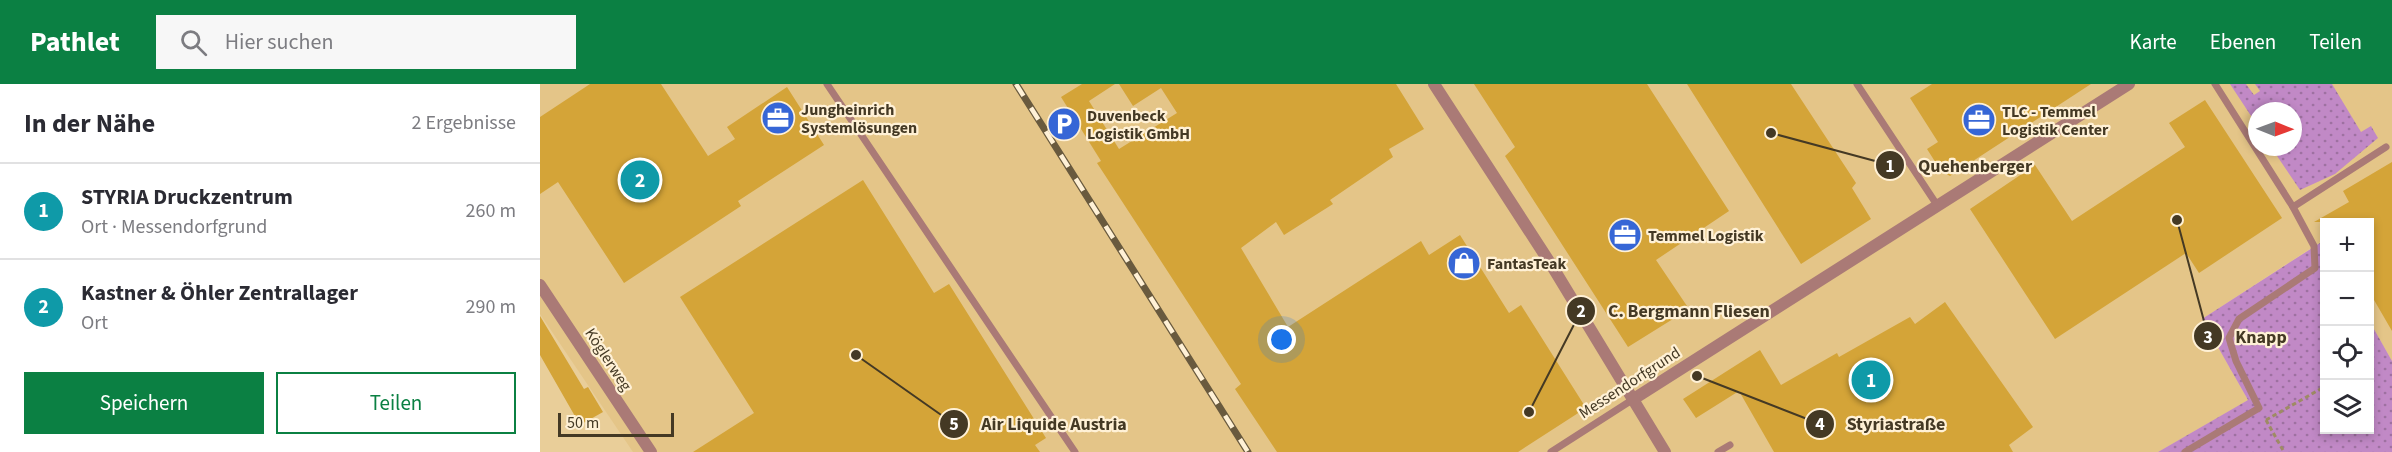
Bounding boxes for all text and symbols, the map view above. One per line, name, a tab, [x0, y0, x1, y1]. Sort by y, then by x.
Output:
search box	[156, 15, 576, 69]
text: Pathlet	[30, 22, 120, 62]
icon: search	[177, 26, 210, 59]
text: Hier suchen	[225, 26, 334, 58]
text: Karte	[2130, 27, 2177, 57]
text: Ebenen	[2210, 27, 2276, 57]
text: Teilen	[2309, 27, 2362, 57]
place label: Jungheinrich Systemlösungen	[801, 99, 917, 139]
office icon: Jungheinrich Systemlösungen	[760, 100, 796, 136]
place label: TLC - Temmel Logistik Center	[2002, 101, 2109, 141]
office icon: TLC - Temmel Logistik Center	[1961, 102, 1997, 138]
north arrow	[2248, 102, 2302, 156]
text: In der Nähe	[24, 105, 155, 142]
place label: Duvenbeck Logistik GmbH	[1087, 105, 1190, 145]
parking icon: Duvenbeck Logistik GmbH	[1046, 106, 1082, 142]
text: 2 Ergebnisse	[411, 109, 516, 137]
callout: Quehenberger	[1875, 147, 2044, 183]
text: 1	[1885, 154, 1895, 179]
text: Quehenberger	[1918, 154, 2033, 179]
pin: 2	[620, 158, 660, 202]
text: STYRIA Druckzentrum	[81, 181, 293, 213]
text: 1	[38, 197, 49, 225]
text: 260 m	[466, 197, 516, 225]
text: Ort · Messendorfgrund	[81, 213, 267, 241]
office icon: Temmel Logistik	[1607, 217, 1643, 253]
map controls	[2320, 218, 2374, 434]
button: +	[2320, 218, 2374, 272]
place label: Temmel Logistik	[1648, 225, 1764, 247]
shop icon: FantasTeak	[1446, 245, 1482, 281]
place label: FantasTeak	[1487, 253, 1566, 275]
button: −	[2320, 272, 2374, 326]
text: Kastner & Öhler Zentrallager	[81, 277, 358, 309]
text: 2	[38, 293, 49, 321]
text: 290 m	[466, 293, 516, 321]
callout: C. Bergmann Fliesen	[1566, 293, 1782, 329]
text: 2	[1576, 299, 1586, 324]
text: C. Bergmann Fliesen	[1608, 299, 1770, 324]
text: Ort	[81, 309, 108, 337]
callout: Knapp	[2193, 318, 2298, 354]
street label: Köglerweg	[580, 324, 637, 395]
your location	[1267, 325, 1296, 354]
text: 3	[2203, 325, 2213, 350]
text: Knapp	[2235, 325, 2287, 350]
button: locate	[2320, 326, 2374, 380]
street label: Messendorfgrund	[1574, 342, 1685, 424]
pin: 1	[1852, 358, 1890, 402]
button: Speichern	[24, 372, 264, 434]
button: Teilen	[276, 372, 516, 434]
button: layers	[2320, 380, 2374, 434]
callout: Air Liquide Austria	[939, 406, 1138, 442]
callout: Styriastraße	[1805, 406, 1958, 442]
scale bar	[558, 410, 674, 438]
text: 50 m	[567, 412, 599, 434]
text: 5	[949, 412, 959, 437]
text: Air Liquide Austria	[980, 412, 1127, 437]
text: 4	[1815, 412, 1825, 437]
text: Styriastraße	[1847, 412, 1945, 437]

